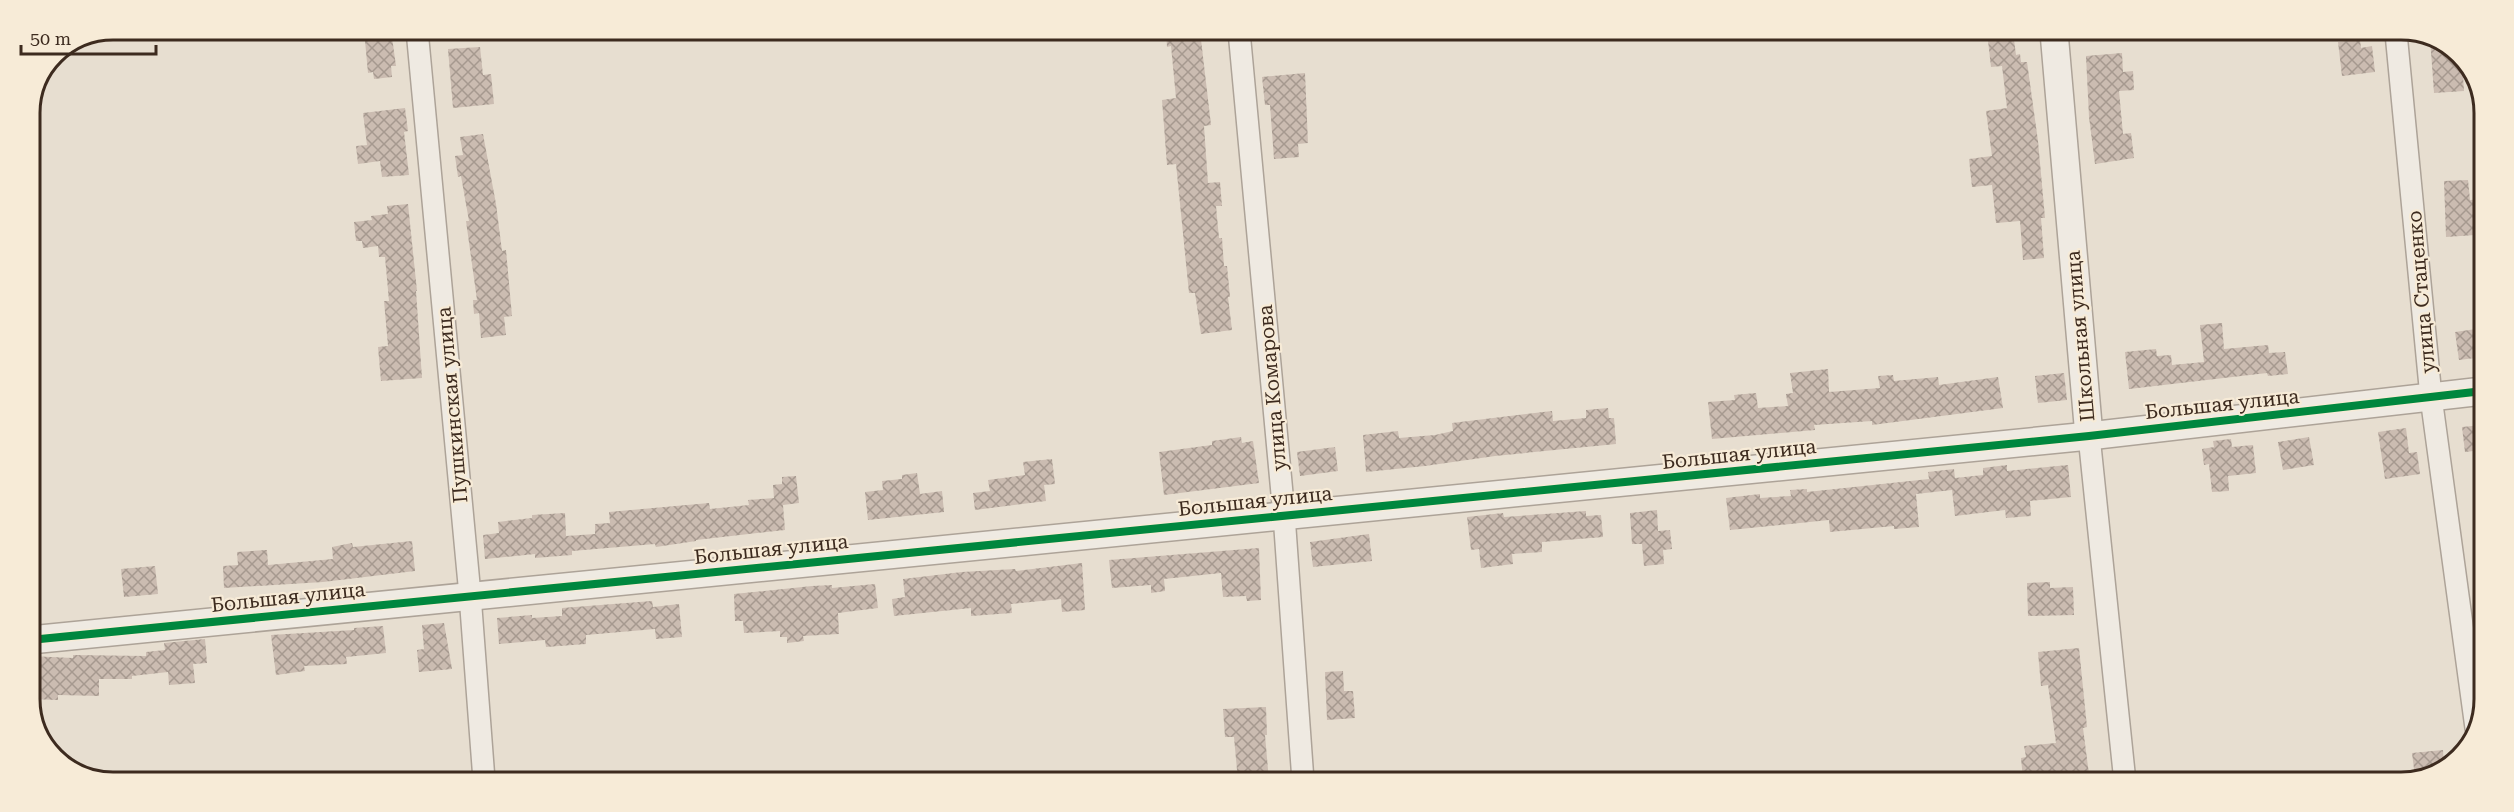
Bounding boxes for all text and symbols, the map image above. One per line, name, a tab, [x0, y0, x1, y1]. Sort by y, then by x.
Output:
scale bar	[21, 18, 156, 56]
text: 50 m	[30, 28, 71, 49]
street label: улица Стаценко	[2402, 209, 2440, 375]
street label: Школьная улица	[2061, 249, 2099, 423]
street label: улица Комарова	[1253, 304, 1291, 472]
street label: Пушкинская улица	[431, 306, 473, 504]
street label: Большая улица	[2144, 384, 2300, 424]
street label: Большая улица	[1661, 434, 1817, 474]
street label: Большая улица	[1177, 481, 1333, 521]
street label: Большая улица	[693, 529, 849, 569]
street label: Большая улица	[210, 577, 366, 617]

